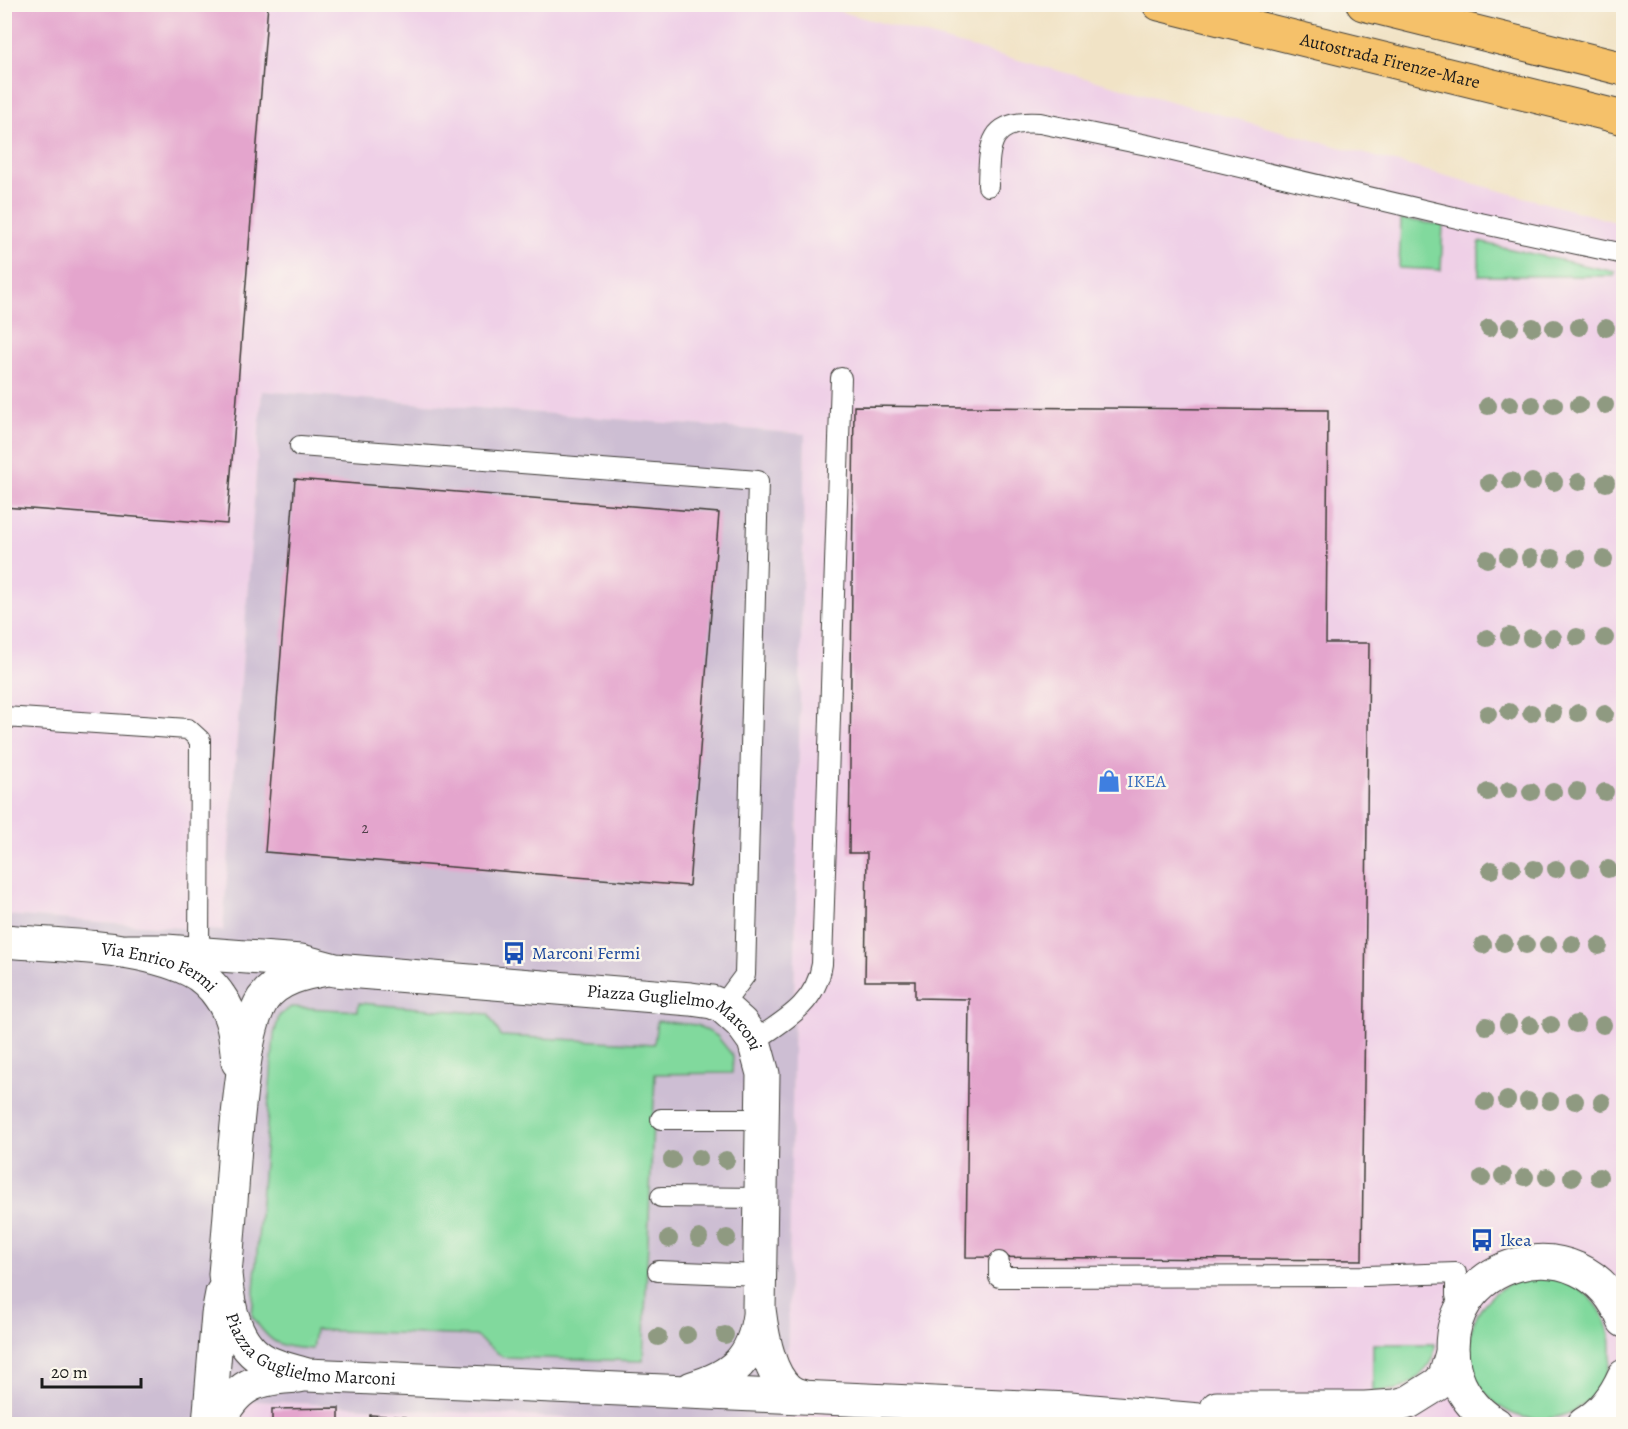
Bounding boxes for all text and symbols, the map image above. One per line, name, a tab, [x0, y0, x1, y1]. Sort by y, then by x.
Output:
street label: Autostrada Firenze-Mare	[1297, 27, 1483, 94]
shop icon: IKEA	[1096, 768, 1122, 794]
place label: IKEA	[1127, 769, 1166, 793]
house number: 2	[361, 818, 369, 838]
street label: Via Enrico Fermi	[99, 936, 223, 997]
bus stop icon: Marconi Fermi	[501, 940, 527, 966]
place label: Marconi Fermi	[532, 941, 640, 965]
street label: Piazza Guglielmo Marconi	[586, 979, 768, 1053]
bus stop icon: Ikea	[1469, 1227, 1495, 1253]
place label: Ikea	[1500, 1228, 1532, 1252]
street label: Piazza Guglielmo Marconi	[220, 1310, 396, 1391]
scale bar	[42, 1351, 141, 1389]
text: 20 m	[51, 1360, 88, 1384]

